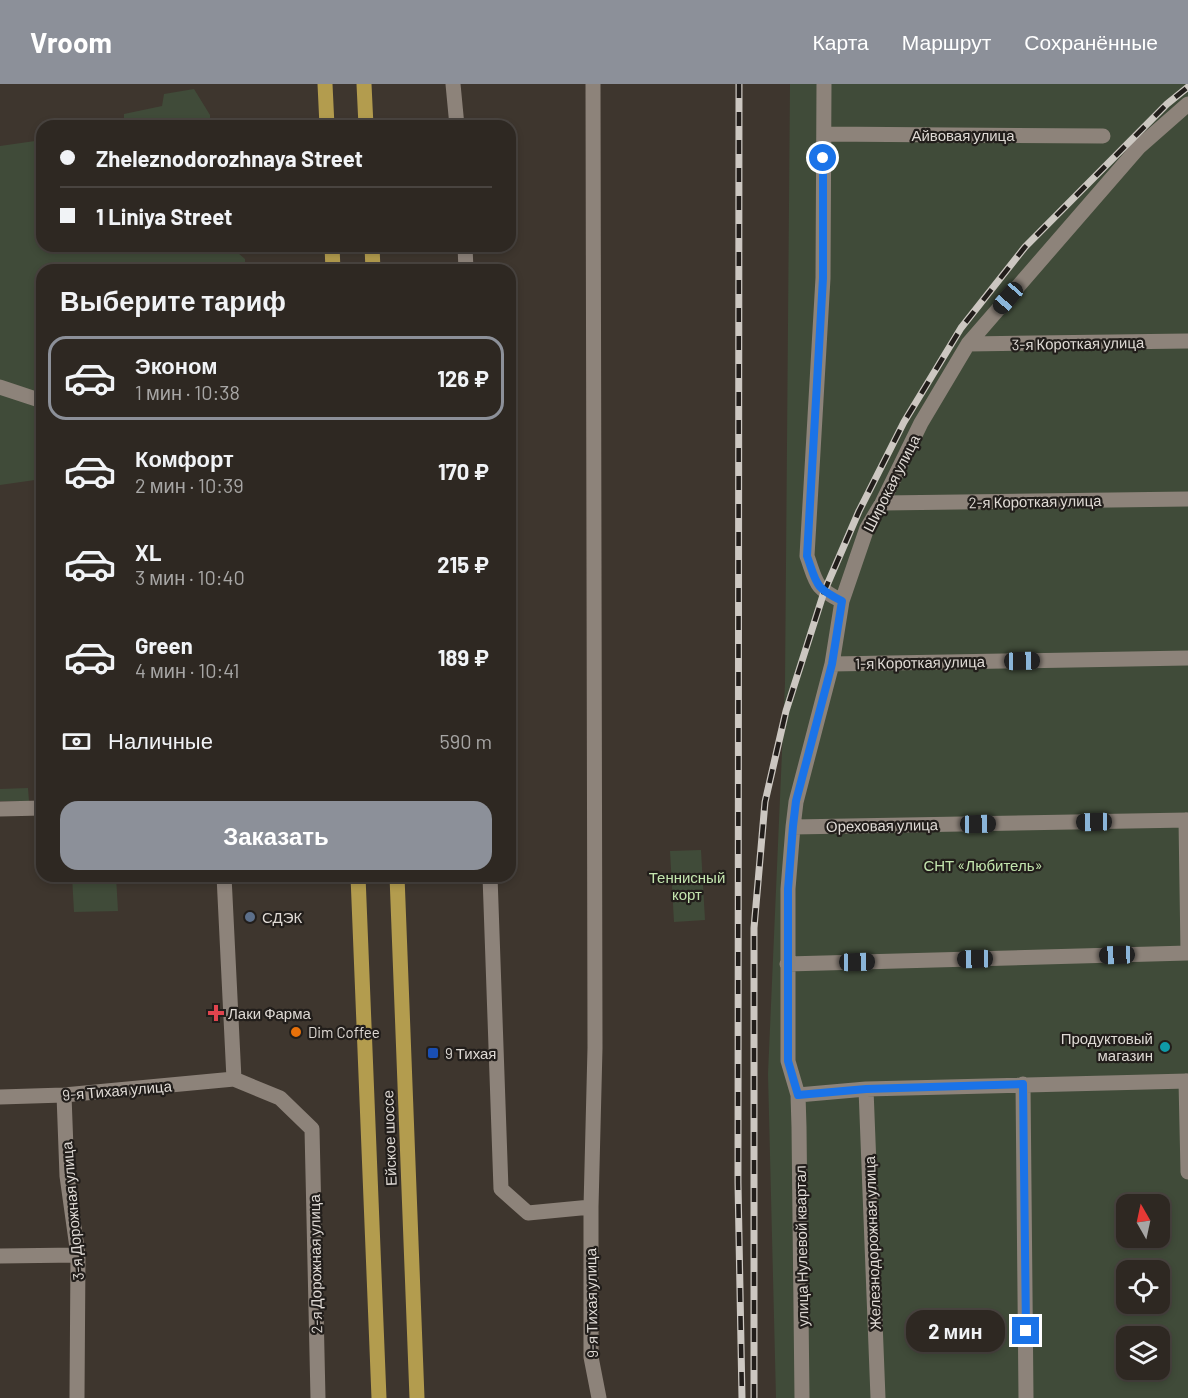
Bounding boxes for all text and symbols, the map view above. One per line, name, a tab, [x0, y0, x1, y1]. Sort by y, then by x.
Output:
text: Vroom	[30, 25, 112, 59]
text: Карта	[813, 29, 869, 54]
text: Маршрут	[902, 29, 991, 54]
text: Сохранённые	[1024, 29, 1158, 54]
street label: Айвовая улица	[911, 126, 1015, 144]
route start	[809, 144, 836, 171]
text: Zheleznodorozhnaya Street	[96, 145, 363, 171]
text: 1 Liniya Street	[96, 203, 232, 229]
car	[989, 279, 1027, 317]
text: Выберите тариф	[60, 284, 286, 316]
street label: 3-я Короткая улица	[1012, 333, 1145, 353]
icon: car	[63, 351, 117, 405]
text: Эконом	[135, 352, 218, 378]
text: 126 ₽	[437, 365, 489, 391]
text: 1 мин · 10:38	[135, 380, 240, 404]
street label: Широкая улица	[859, 431, 923, 534]
icon: car	[63, 444, 117, 498]
text: Комфорт	[135, 445, 234, 471]
text: 170 ₽	[438, 458, 489, 484]
text: 2 мин · 10:39	[135, 473, 244, 497]
street label: 2-я Короткая улица	[968, 491, 1102, 511]
icon: car	[63, 537, 117, 591]
text: XL	[135, 539, 161, 565]
text: 215 ₽	[437, 551, 489, 577]
text: 3 мин · 10:40	[135, 565, 245, 589]
icon: car	[63, 630, 117, 684]
text: Green	[135, 632, 193, 658]
text: 189 ₽	[438, 644, 489, 670]
street label: 1-я Короткая улица	[855, 652, 986, 672]
car	[1004, 652, 1040, 670]
text: 4 мин · 10:41	[135, 658, 239, 682]
icon: cash	[60, 725, 93, 758]
text: Наличные	[108, 727, 213, 753]
text: 590 m	[439, 729, 492, 753]
button: Заказать	[60, 801, 492, 870]
car	[1076, 813, 1112, 831]
street label: Ореховая улица	[826, 815, 939, 835]
car	[960, 815, 996, 833]
park label: СНТ «Любитель»	[923, 856, 1043, 874]
park label: Теннисный корт	[649, 868, 725, 903]
place label: СДЭК	[262, 908, 302, 926]
marker: СДЭК	[243, 910, 257, 924]
car	[1099, 945, 1135, 965]
car	[957, 950, 993, 968]
car	[839, 953, 875, 971]
place label: Лаки Фарма	[228, 1004, 312, 1022]
marker: Лаки Фарма	[209, 1006, 223, 1020]
place label: Dim Coffee	[308, 1023, 380, 1041]
marker: Dim Coffee	[289, 1025, 303, 1039]
place label: Продуктовый магазин	[1061, 1029, 1153, 1064]
marker: Продуктовый магазин	[1158, 1040, 1172, 1054]
place label: 9 Тихая	[445, 1044, 497, 1062]
marker: 9 Тихая	[426, 1046, 440, 1060]
street label: 9-я Тихая улица	[62, 1076, 173, 1104]
street label: Ейское шоссе	[378, 1090, 400, 1186]
street label: 3-я Дорожная улица	[57, 1140, 87, 1281]
street label: Железнодорожная улица	[860, 1155, 884, 1330]
street label: улица Нулевой квартал	[791, 1165, 811, 1327]
street label: 2-я Дорожная улица	[305, 1194, 325, 1334]
north arrow	[1116, 1194, 1170, 1248]
map controls	[1116, 1194, 1170, 1380]
street label: 9-я Тихая улица	[581, 1247, 601, 1358]
button: locate	[1116, 1260, 1170, 1314]
callout: 2 мин	[906, 1310, 1005, 1352]
route end	[1012, 1317, 1039, 1344]
text: 2 мин	[928, 1319, 983, 1343]
button: layers	[1116, 1326, 1170, 1380]

